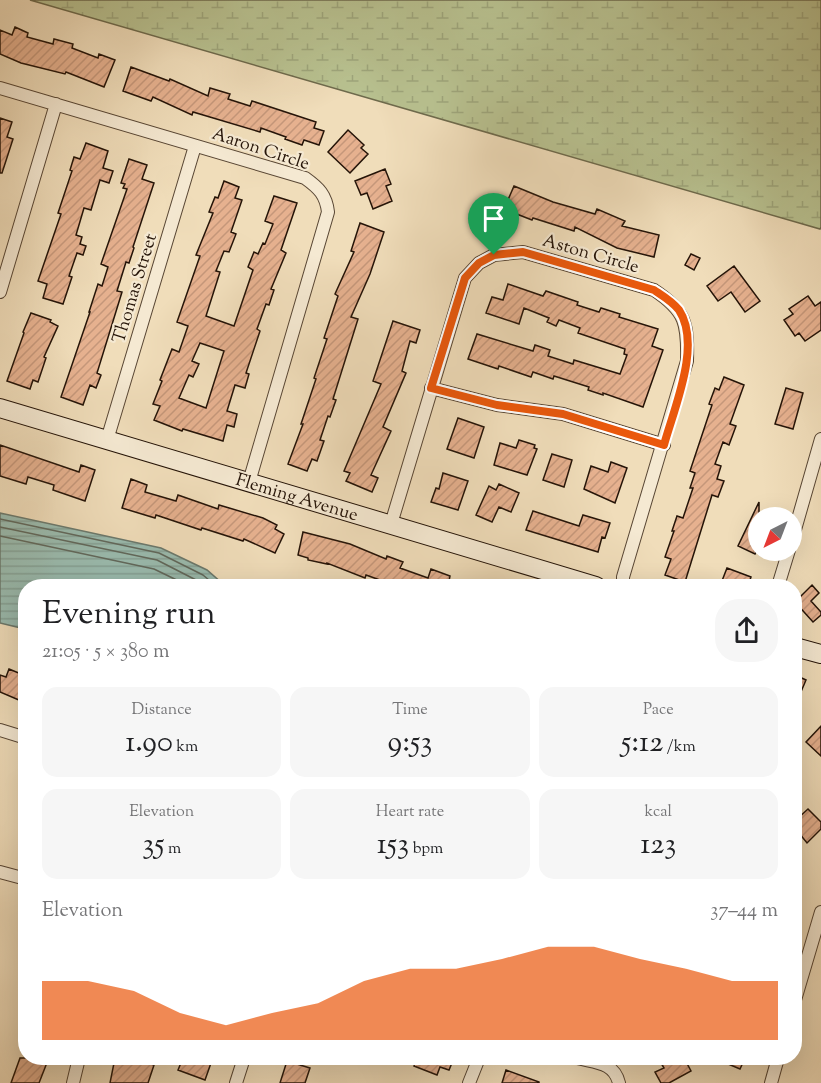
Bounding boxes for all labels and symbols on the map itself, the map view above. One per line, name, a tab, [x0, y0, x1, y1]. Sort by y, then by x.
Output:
street label: Aaron Circle	[208, 122, 312, 178]
pin	[468, 193, 519, 255]
street label: Aston Circle	[539, 229, 642, 281]
street label: Thomas Street	[107, 231, 165, 347]
street label: Fleming Avenue	[232, 468, 361, 529]
north arrow	[748, 507, 802, 561]

